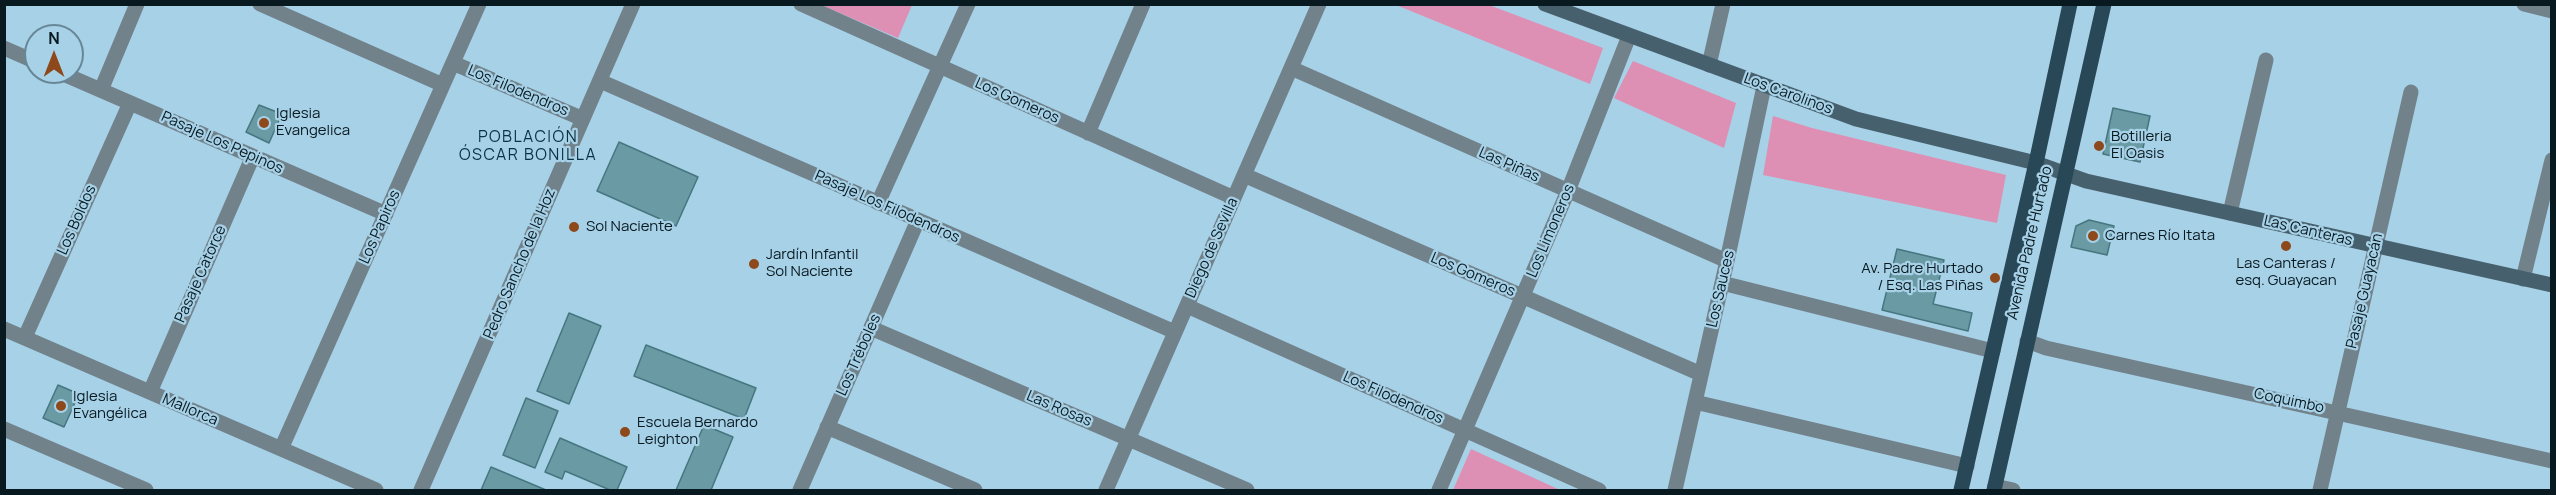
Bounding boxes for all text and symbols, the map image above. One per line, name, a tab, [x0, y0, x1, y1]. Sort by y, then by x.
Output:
north arrow	[24, 24, 84, 84]
text: N	[48, 27, 60, 49]
street label: Los Filodendros	[465, 62, 571, 120]
street label: Los Carolinos	[1741, 70, 1835, 118]
street label: Los Gomeros	[972, 74, 1062, 128]
place label: Iglesia Evangelica	[276, 105, 350, 140]
street label: Pasaje Los Pepinos	[158, 108, 286, 178]
marker: Iglesia Evangelica	[257, 116, 271, 130]
district label: POBLACIÓN ÓSCAR BONILLA	[459, 128, 597, 166]
place label: Botilleria El Oasis	[2111, 128, 2172, 163]
marker: Botilleria El Oasis	[2092, 139, 2106, 153]
street label: Las Piñas	[1476, 144, 1542, 186]
street label: Avenida Padre Hurtado	[2004, 164, 2056, 322]
street label: Pasaje Los Filodendros	[812, 167, 962, 247]
street label: Los Boldos	[54, 182, 100, 258]
street label: Los Limoneros	[1523, 182, 1579, 280]
street label: Pedro Sancho de la Hoz	[480, 186, 560, 342]
street label: Los Papiros	[356, 187, 404, 267]
street label: Diego de Sevilla	[1182, 195, 1242, 301]
street label: Las Canteras	[2262, 212, 2354, 250]
place label: Sol Naciente	[586, 218, 673, 236]
marker: Sol Naciente	[567, 220, 581, 234]
street label: Pasaje Catorce	[172, 223, 230, 325]
place label: Carnes Río Itata	[2105, 227, 2215, 245]
marker: Carnes Río Itata	[2086, 229, 2100, 243]
street label: Pasaje Guayacán	[2343, 232, 2387, 350]
marker: Las Canteras / esq. Guayacan	[2279, 239, 2293, 253]
place label: Jardín Infantil Sol Naciente	[766, 246, 859, 281]
street label: Los Gomeros	[1428, 249, 1518, 301]
street label: Los Sauces	[1703, 249, 1739, 329]
place label: Las Canteras / esq. Guayacan	[2235, 255, 2337, 290]
marker: Jardín Infantil Sol Naciente	[747, 257, 761, 271]
place label: Av. Padre Hurtado / Esq. Las Piñas	[1861, 260, 1983, 295]
marker: Av. Padre Hurtado / Esq. Las Piñas	[1988, 271, 2002, 285]
street label: Los Tréboles	[833, 311, 885, 399]
street label: Los Filodendros	[1340, 368, 1446, 428]
street label: Coquimbo	[2252, 385, 2326, 417]
street label: Las Rosas	[1024, 387, 1094, 431]
place label: Iglesia Evangélica	[73, 388, 147, 423]
street label: Mallorca	[159, 390, 221, 430]
marker: Iglesia Evangélica	[54, 399, 68, 413]
place label: Escuela Bernardo Leighton	[637, 414, 758, 449]
marker: Escuela Bernardo Leighton	[618, 425, 632, 439]

